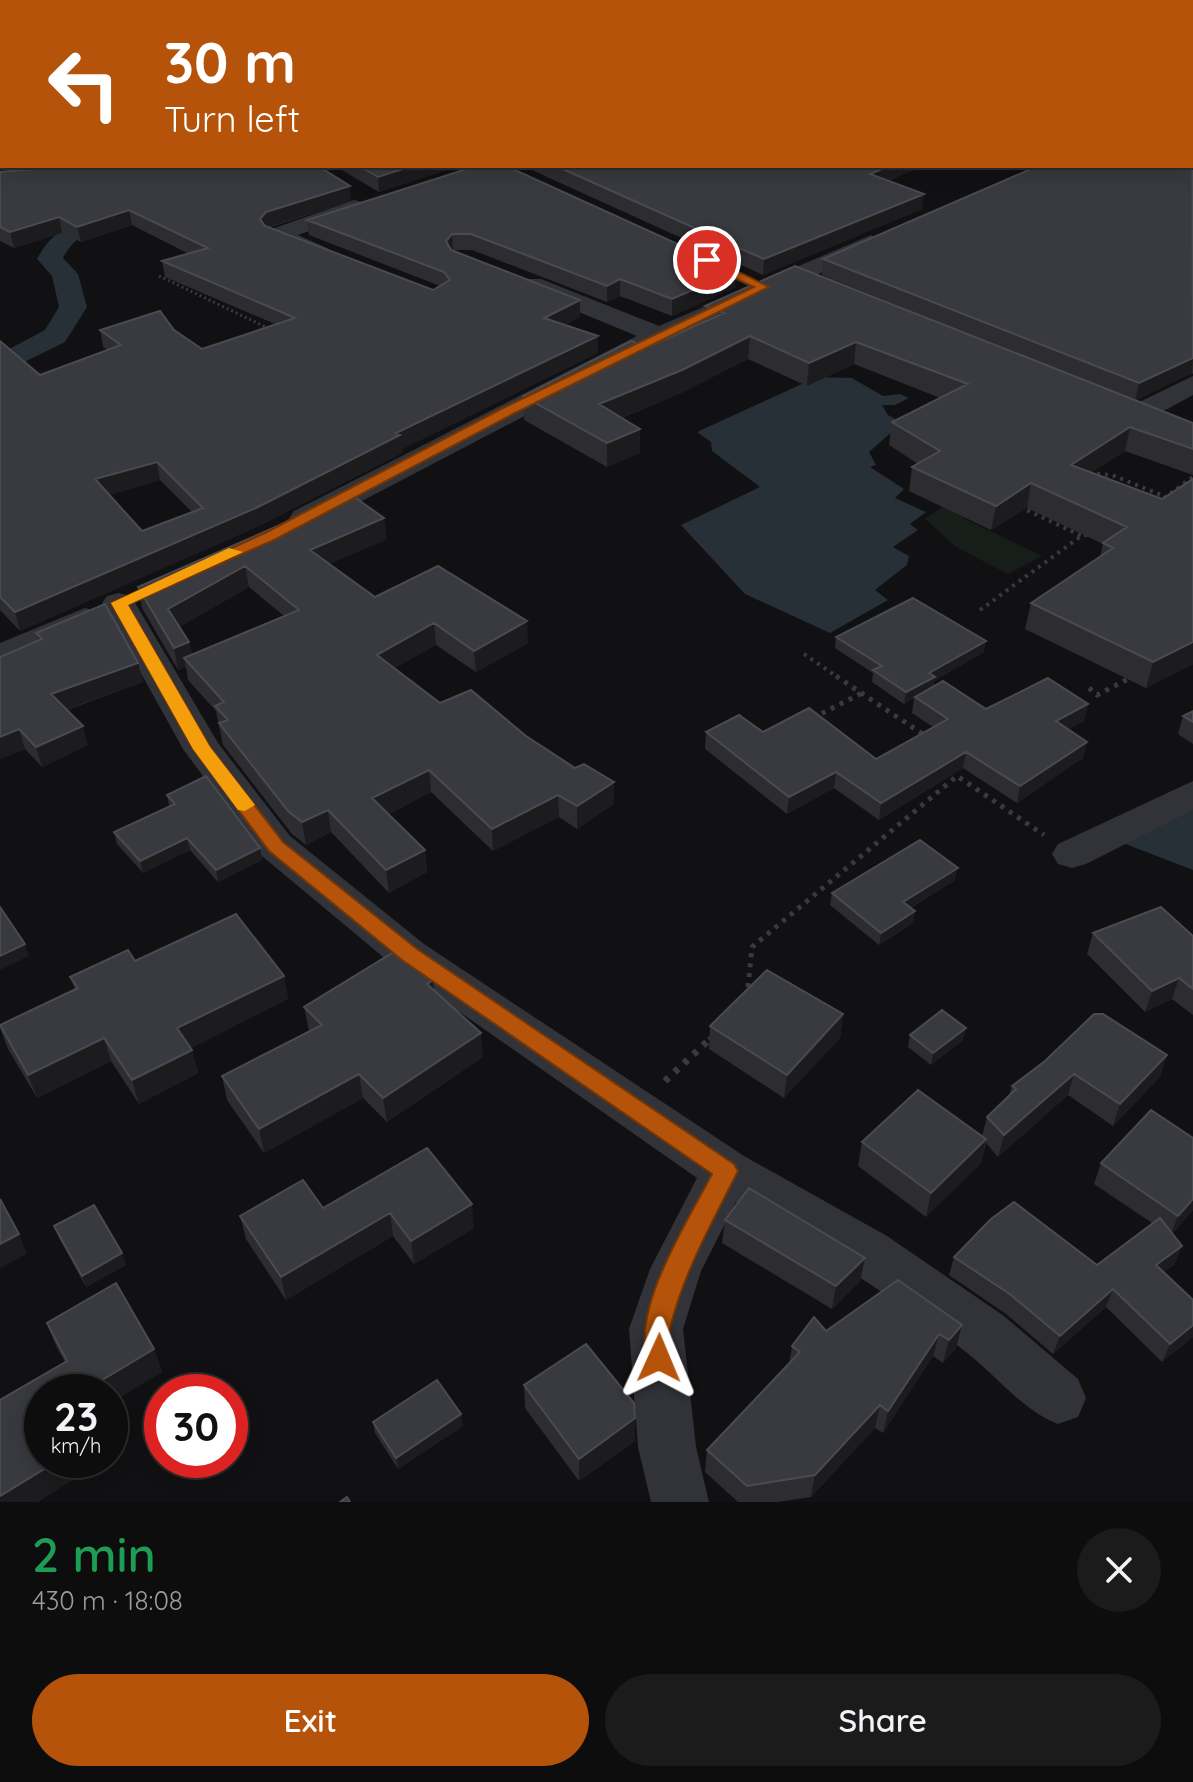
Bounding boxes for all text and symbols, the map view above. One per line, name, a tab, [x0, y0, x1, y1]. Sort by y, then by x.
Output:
text: 30 m	[164, 27, 296, 97]
icon: left	[32, 32, 136, 136]
text: Turn left	[164, 96, 300, 141]
pin	[673, 226, 741, 294]
icon: arrive	[685, 238, 729, 282]
position arrow	[617, 1316, 701, 1400]
speed limit sign: 30	[144, 1374, 248, 1478]
text: 23	[54, 1391, 98, 1441]
text: km/h	[51, 1433, 101, 1458]
text: 2 min	[32, 1524, 156, 1584]
button: close	[1077, 1528, 1161, 1612]
text: 430 m · 18:08	[32, 1584, 183, 1617]
button: Exit	[32, 1674, 589, 1766]
button: Share	[605, 1674, 1161, 1766]

